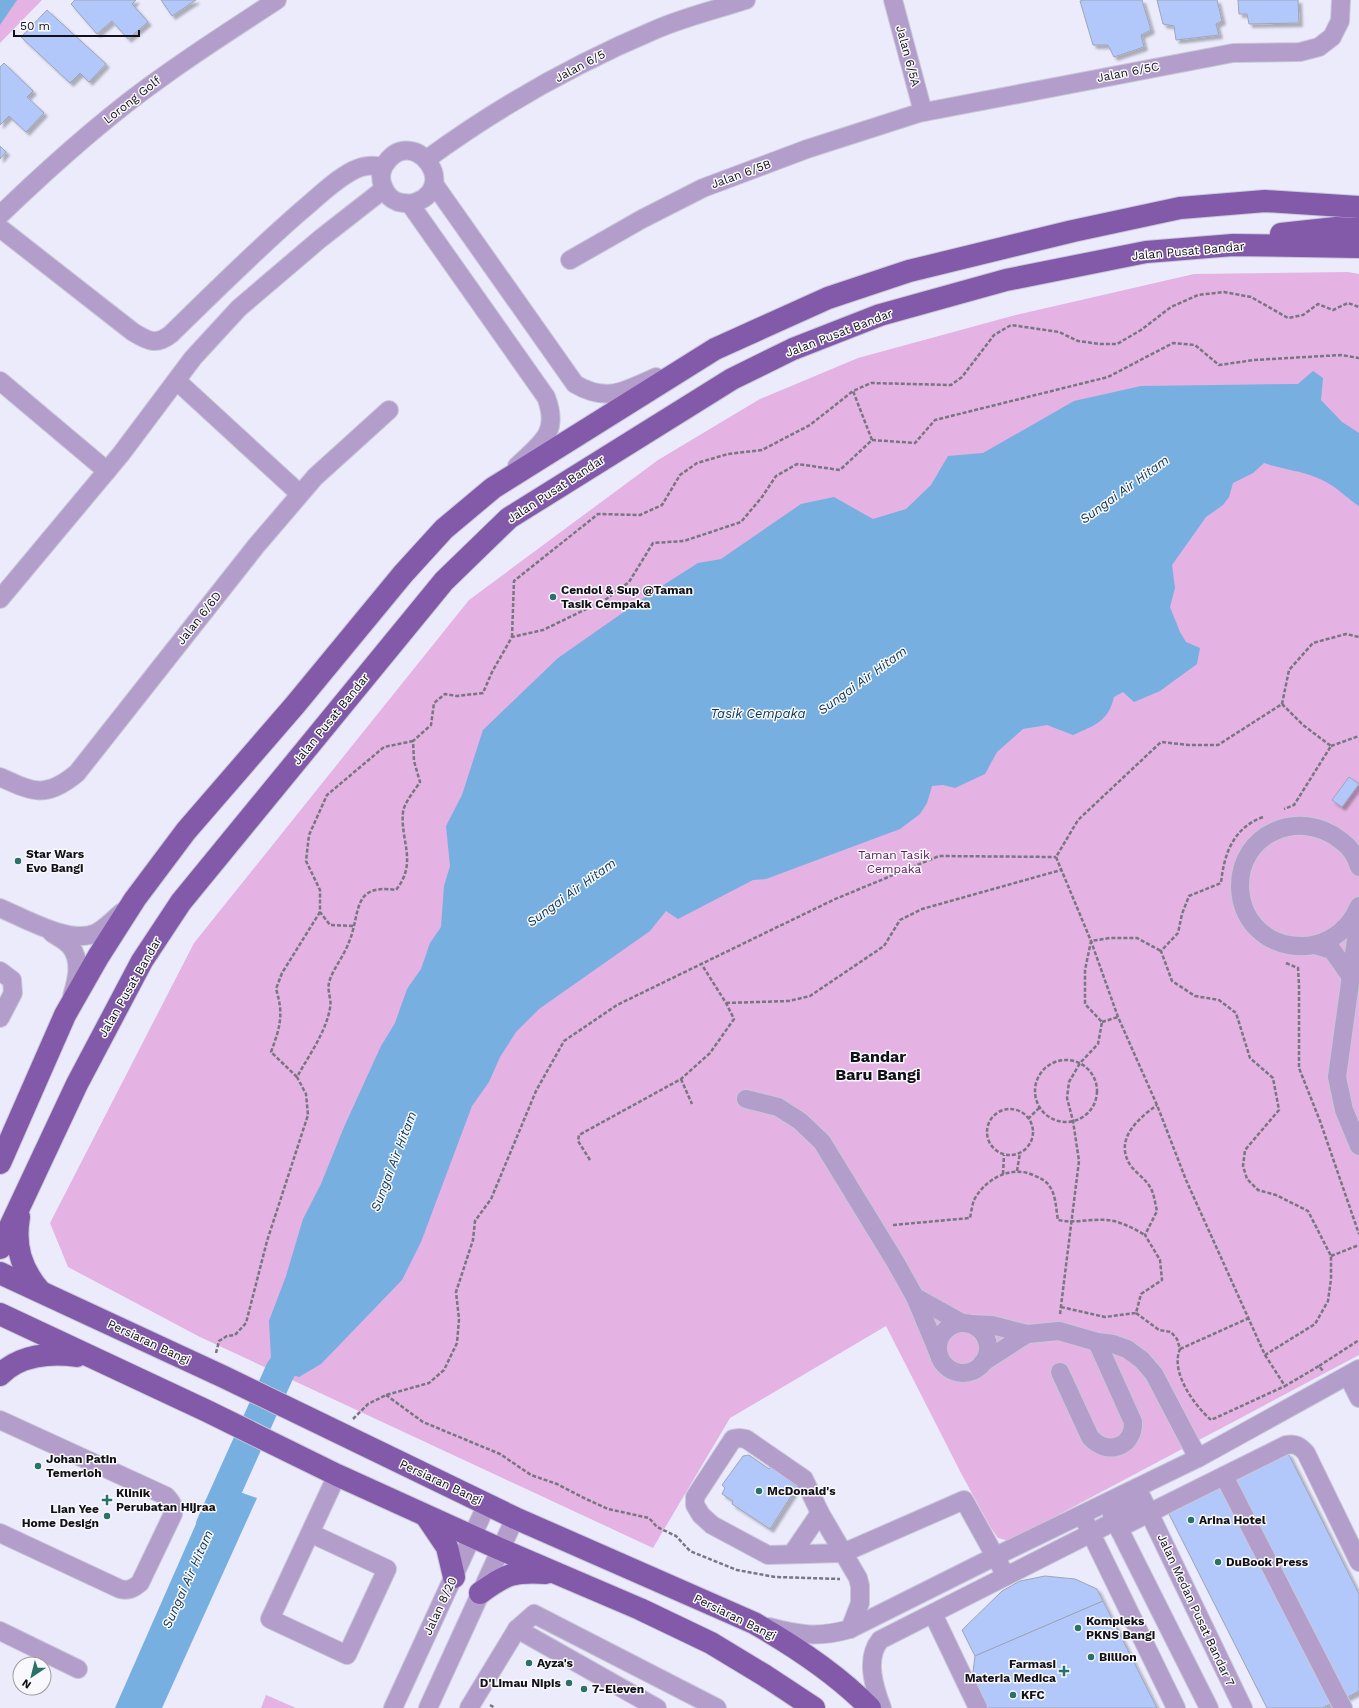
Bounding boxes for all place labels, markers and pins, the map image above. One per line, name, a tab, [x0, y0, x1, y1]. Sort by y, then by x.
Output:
place label: Cendol & Sup @Taman Tasik Cempaka	[561, 583, 693, 611]
marker: Cendol & Sup @Taman Tasik Cempaka	[548, 592, 558, 602]
place label: Star Wars Evo Bangi	[26, 847, 85, 875]
marker: Star Wars Evo Bangi	[13, 856, 23, 866]
place label: Johan Patin Temerloh	[46, 1452, 117, 1480]
marker: Johan Patin Temerloh	[33, 1461, 43, 1471]
place label: McDonald's	[767, 1484, 836, 1498]
place label: Klinik Perubatan Hijraa	[116, 1486, 216, 1514]
marker: McDonald's	[754, 1486, 764, 1496]
marker: Klinik Perubatan Hijraa	[101, 1494, 113, 1506]
place label: Lian Yee Home Design	[22, 1502, 99, 1530]
marker: Lian Yee Home Design	[102, 1511, 112, 1521]
place label: Arina Hotel	[1199, 1513, 1266, 1527]
marker: Arina Hotel	[1186, 1515, 1196, 1525]
place label: DuBook Press	[1226, 1555, 1309, 1569]
marker: DuBook Press	[1213, 1557, 1223, 1567]
place label: Kompleks PKNS Bangi	[1086, 1614, 1155, 1642]
marker: Kompleks PKNS Bangi	[1073, 1623, 1083, 1633]
place label: Billion	[1099, 1650, 1137, 1664]
marker: Billion	[1086, 1652, 1096, 1662]
place label: Ayza's	[537, 1656, 574, 1670]
place label: Farmasi Materia Medica	[965, 1657, 1056, 1685]
marker: Ayza's	[524, 1658, 534, 1668]
marker: Farmasi Materia Medica	[1059, 1666, 1069, 1676]
place label: D'Limau Nipis	[480, 1676, 562, 1690]
marker: D'Limau Nipis	[564, 1678, 574, 1688]
place label: 7-Eleven	[592, 1682, 644, 1696]
marker: 7-Eleven	[579, 1684, 589, 1694]
place label: KFC	[1021, 1688, 1045, 1702]
marker: KFC	[1008, 1690, 1018, 1700]

